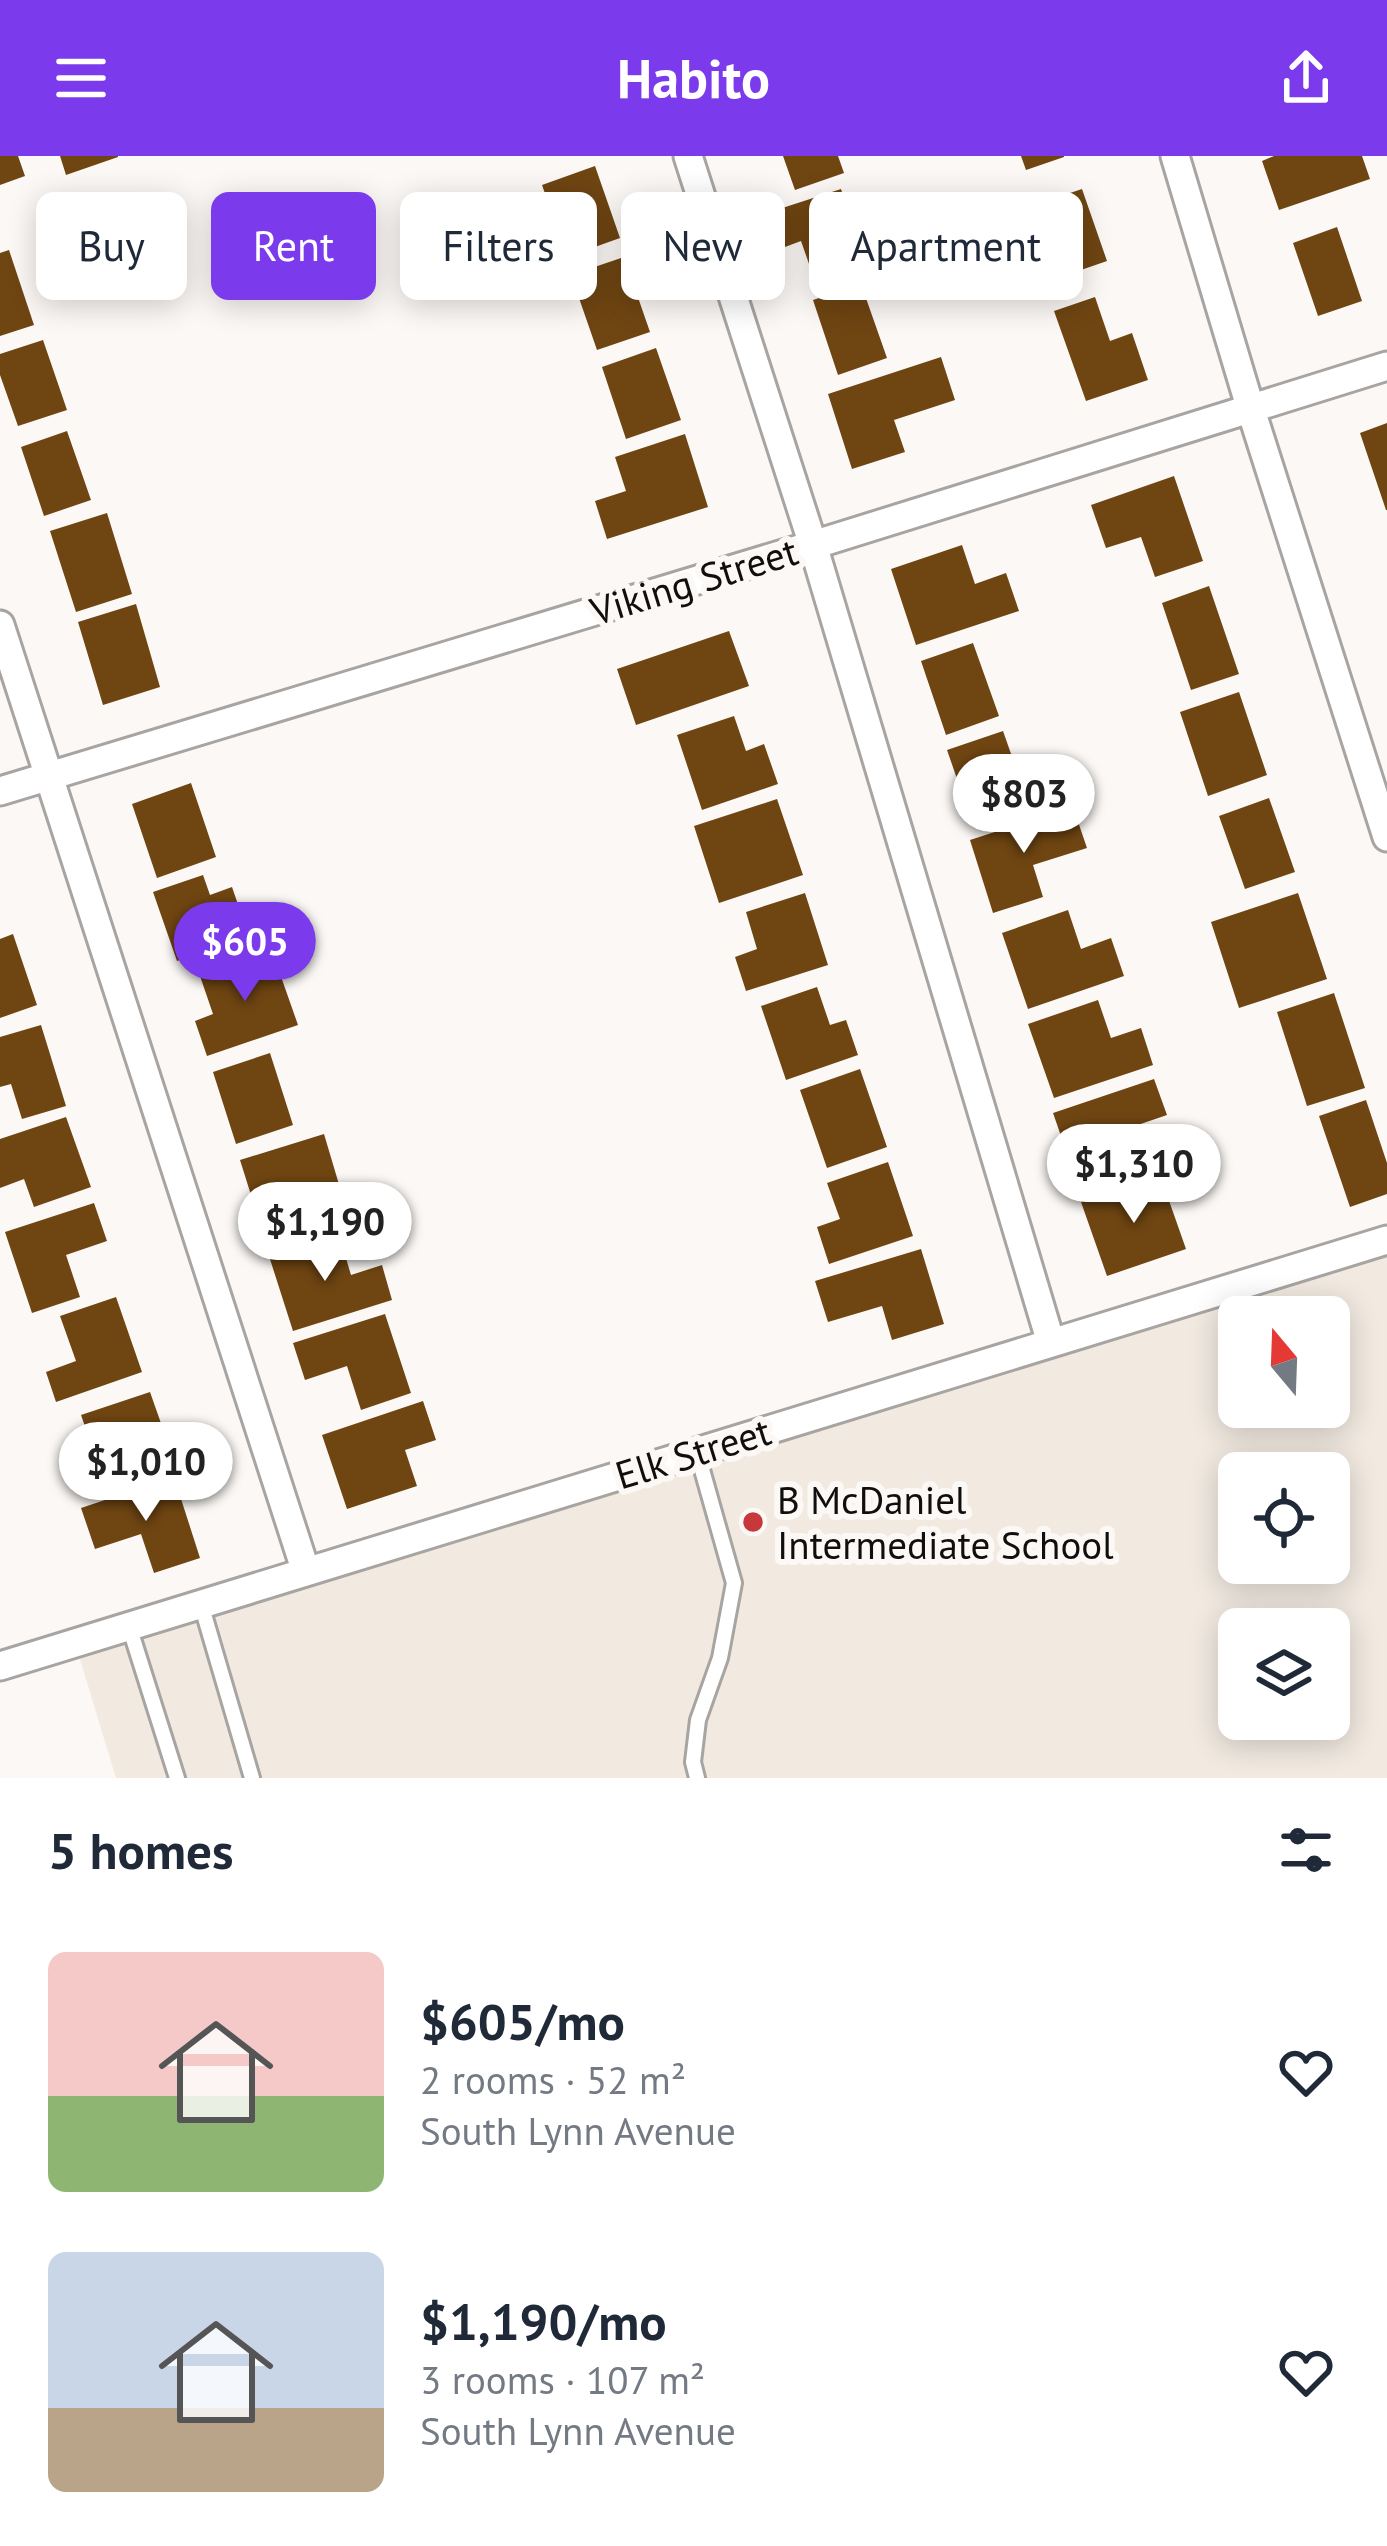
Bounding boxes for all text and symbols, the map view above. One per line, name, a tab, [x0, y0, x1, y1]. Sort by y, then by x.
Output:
text: Habito	[617, 43, 770, 113]
icon: menu	[48, 45, 114, 111]
icon: share	[1273, 45, 1339, 111]
chip: Buy	[36, 192, 187, 300]
chip: Rent	[211, 192, 376, 300]
chip: Filters	[400, 192, 597, 300]
chip: New	[621, 192, 785, 300]
chip: Apartment	[809, 192, 1083, 300]
street label: Viking Street	[583, 525, 804, 636]
pin: $803	[953, 754, 1095, 856]
text: $803	[980, 767, 1068, 818]
pin: $605	[174, 902, 316, 1004]
text: $605	[201, 915, 289, 966]
pin: $1,310	[1036, 1124, 1232, 1226]
text: $1,310	[1074, 1137, 1194, 1188]
pin: $1,190	[227, 1182, 423, 1284]
text: $1,190	[265, 1195, 385, 1246]
north arrow	[1218, 1296, 1350, 1428]
map controls	[1218, 1296, 1350, 1740]
street label: Elk Street	[609, 1405, 777, 1500]
pin: $1,010	[48, 1422, 244, 1524]
text: $1,010	[86, 1435, 206, 1486]
button: locate	[1218, 1452, 1350, 1584]
place label: B McDaniel Intermediate School	[777, 1474, 1114, 1570]
marker: B McDaniel Intermediate School	[740, 1509, 766, 1535]
button: layers	[1218, 1608, 1350, 1740]
text: 5 homes	[48, 1817, 234, 1883]
icon: filters	[1273, 1817, 1339, 1883]
text: $605/mo	[420, 1988, 625, 2054]
icon: home	[144, 2000, 288, 2144]
icon: heart	[1273, 2039, 1339, 2105]
text: 2 rooms · 52 m²	[420, 2054, 686, 2105]
text: South Lynn Avenue	[420, 2105, 736, 2156]
text: $1,190/mo	[420, 2288, 667, 2354]
icon: home	[144, 2300, 288, 2444]
icon: heart	[1273, 2339, 1339, 2405]
text: 3 rooms · 107 m²	[420, 2354, 705, 2405]
text: South Lynn Avenue	[420, 2405, 736, 2456]

